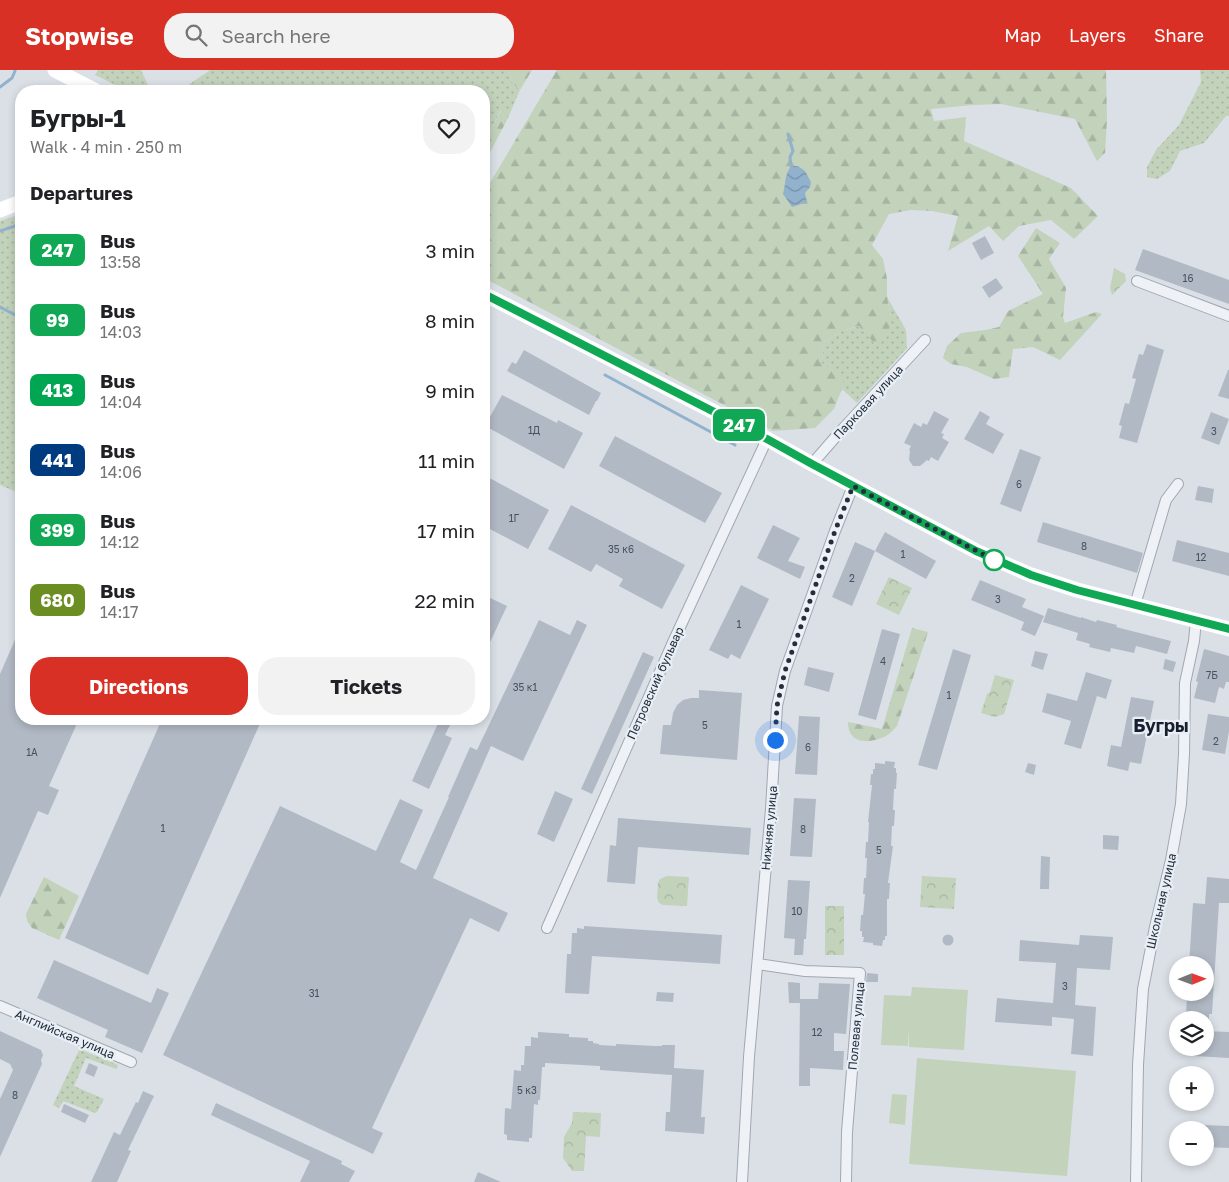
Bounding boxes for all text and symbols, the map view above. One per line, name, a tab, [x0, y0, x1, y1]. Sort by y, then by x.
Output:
search box	[164, 13, 514, 58]
text: Stopwise	[25, 21, 134, 50]
icon: search	[182, 21, 210, 49]
text: Search here	[222, 24, 330, 47]
text: Map	[1004, 24, 1041, 46]
text: Layers	[1069, 24, 1126, 46]
text: Share	[1154, 24, 1204, 46]
button: heart	[423, 102, 475, 154]
text: Бугры-1	[30, 103, 126, 132]
text: Walk · 4 min · 250 m	[30, 137, 182, 157]
text: Departures	[30, 181, 133, 204]
text: Bus	[100, 229, 135, 252]
text: 247	[41, 239, 74, 261]
text: 3 min	[426, 239, 475, 262]
text: 13:58	[100, 252, 141, 272]
house number: 16	[1183, 272, 1193, 284]
text: Bus	[100, 299, 135, 322]
text: 99	[46, 309, 69, 331]
text: 8 min	[425, 309, 475, 332]
text: 14:03	[100, 322, 142, 342]
street label: Парковая улица	[830, 362, 906, 442]
text: Bus	[100, 369, 135, 392]
text: 413	[42, 379, 73, 401]
text: 9 min	[425, 379, 475, 402]
text: 14:04	[100, 392, 142, 412]
line badge: 247	[710, 409, 768, 441]
text: 247	[723, 414, 755, 436]
house number: 1Д	[528, 424, 540, 436]
house number: 3	[1211, 425, 1217, 437]
text: Bus	[100, 439, 135, 462]
text: 441	[42, 449, 73, 471]
text: 11 min	[418, 449, 475, 472]
text: 14:06	[100, 462, 142, 482]
house number: 6	[1016, 478, 1022, 490]
text: Bus	[100, 509, 135, 532]
house number: 1Г	[509, 512, 520, 524]
text: 399	[41, 519, 74, 541]
text: 17 min	[417, 519, 475, 542]
text: 14:12	[100, 532, 139, 552]
house number: 8	[1081, 540, 1087, 552]
house number: 35 к6	[608, 543, 634, 555]
house number: 1	[901, 548, 906, 560]
unlabelled marker	[983, 549, 1005, 571]
house number: 12	[1196, 551, 1207, 563]
house number: 2	[849, 572, 855, 584]
text: Bus	[100, 579, 135, 602]
text: 680	[40, 589, 75, 611]
text: 22 min	[415, 589, 475, 612]
house number: 3	[995, 593, 1001, 605]
text: 14:17	[100, 602, 139, 622]
house number: 1	[737, 618, 742, 630]
street label: Петровский бульвар	[623, 624, 687, 742]
house number: 4	[880, 655, 886, 667]
button: Directions	[30, 657, 248, 715]
button: Tickets	[258, 657, 475, 715]
house number: 7Б	[1206, 669, 1218, 681]
house number: 35 к1	[513, 681, 538, 693]
house number: 1	[947, 689, 952, 701]
district label: Бугры	[1133, 714, 1189, 736]
house number: 5	[702, 719, 708, 731]
your location	[763, 728, 788, 753]
house number: 2	[1213, 735, 1219, 747]
house number: 6	[805, 741, 811, 753]
house number: 1А	[26, 746, 38, 758]
street label: Нижняя улица	[758, 785, 780, 871]
house number: 1	[161, 822, 166, 834]
house number: 8	[800, 823, 806, 835]
house number: 5	[876, 844, 882, 856]
street label: Школьная улица	[1143, 852, 1179, 950]
house number: 10	[791, 905, 803, 917]
north arrow	[1169, 956, 1214, 1001]
map controls	[1169, 956, 1214, 1166]
house number: 3	[1062, 980, 1068, 992]
street label: Полевая улица	[845, 981, 867, 1071]
house number: 31	[309, 987, 319, 999]
street label: Английская улица	[13, 1006, 117, 1062]
button: layers	[1169, 1011, 1214, 1056]
house number: 12	[812, 1026, 823, 1038]
button: +	[1169, 1066, 1214, 1111]
house number: 5 к3	[517, 1084, 537, 1096]
house number: 8	[12, 1089, 18, 1101]
button: −	[1169, 1121, 1214, 1166]

